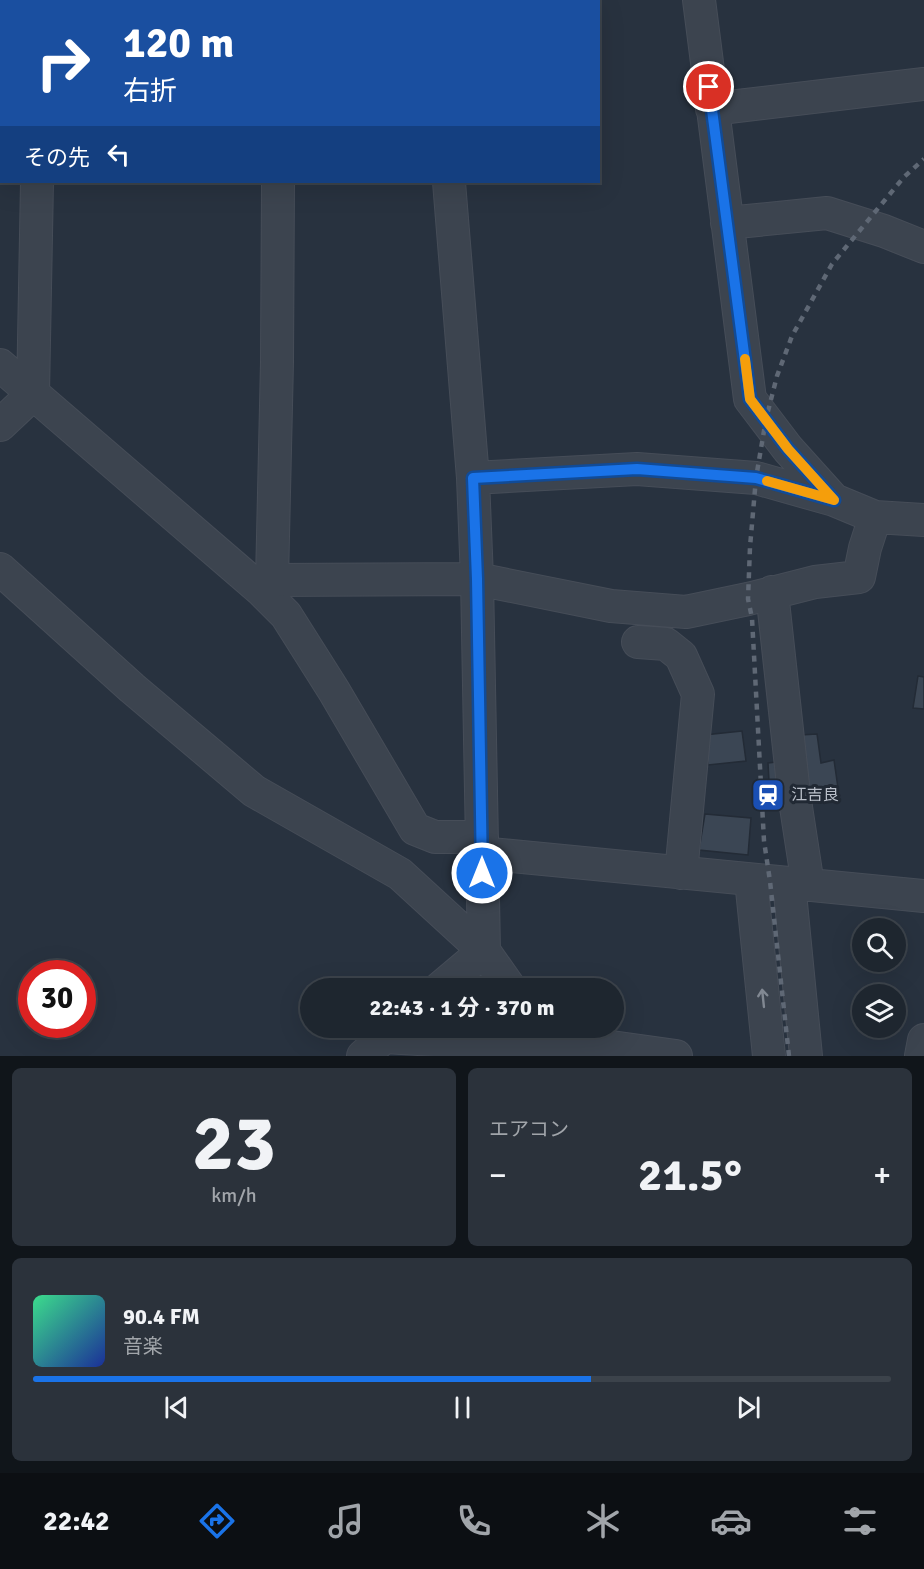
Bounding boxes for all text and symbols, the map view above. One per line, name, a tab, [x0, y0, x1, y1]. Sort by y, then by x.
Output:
text: 120 m	[123, 18, 234, 69]
icon: right	[24, 24, 102, 102]
pin	[683, 61, 734, 112]
icon: arrive	[692, 70, 725, 103]
text: 右折	[123, 75, 177, 108]
icon: left	[102, 138, 135, 171]
text: その先	[24, 144, 90, 171]
station icon: 江吉良	[750, 777, 786, 813]
place label: 江吉良	[791, 785, 839, 805]
position arrow	[450, 841, 514, 905]
map controls	[852, 918, 906, 1038]
button: search	[852, 918, 906, 972]
speed limit sign: 30	[18, 960, 96, 1038]
button: layers	[852, 984, 906, 1038]
one-way arrow	[757, 988, 768, 1008]
text: 22:43 · 1 分 · 370 m	[370, 994, 554, 1021]
text: 23	[192, 1096, 276, 1192]
text: エアコン	[489, 1117, 569, 1142]
text: 21.5°	[638, 1148, 742, 1203]
text: −	[489, 1155, 507, 1196]
text: +	[873, 1155, 891, 1196]
text: km/h	[211, 1183, 257, 1208]
text: 90.4 FM	[123, 1303, 200, 1330]
text: 音楽	[123, 1334, 163, 1359]
icon: previous	[160, 1391, 193, 1424]
icon: pause	[446, 1391, 479, 1424]
icon: next	[732, 1391, 765, 1424]
icon: directions	[196, 1500, 238, 1542]
icon: music	[325, 1500, 367, 1542]
icon: phone	[453, 1500, 495, 1542]
icon: climate	[582, 1500, 624, 1542]
icon: car	[710, 1500, 752, 1542]
icon: filters	[839, 1500, 881, 1542]
text: 22:42	[43, 1505, 110, 1538]

